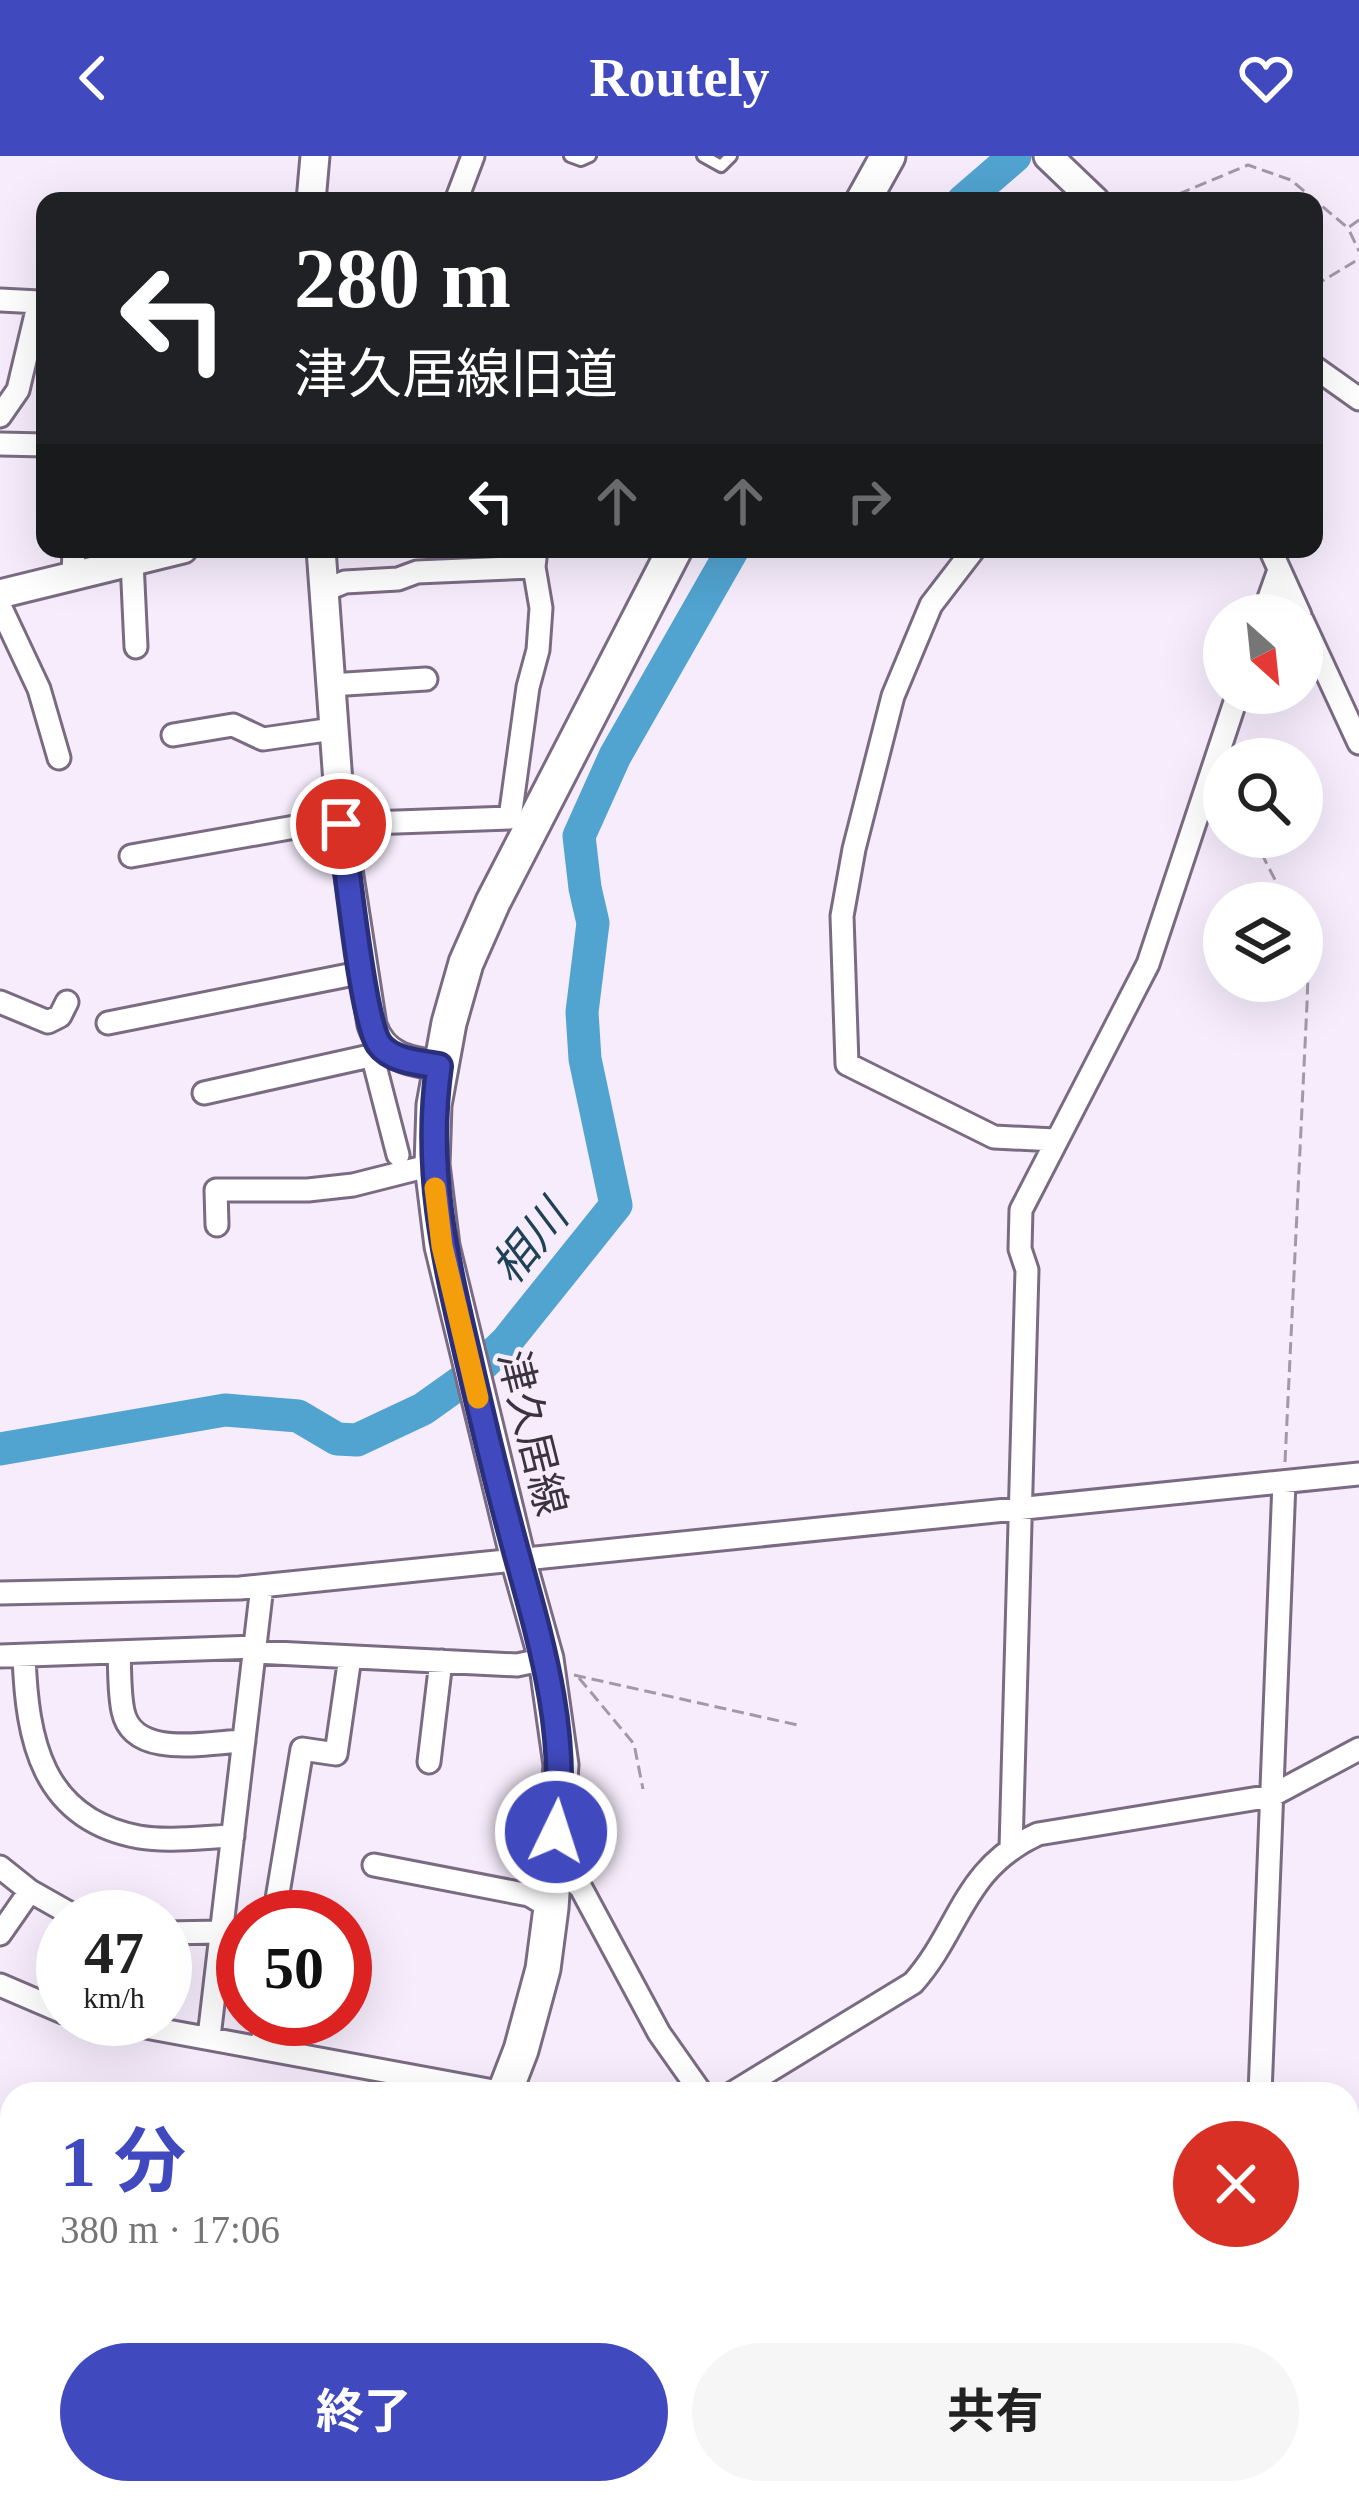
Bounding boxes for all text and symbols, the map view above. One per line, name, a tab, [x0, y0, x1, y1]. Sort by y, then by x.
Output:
icon: back	[60, 45, 126, 111]
icon: heart	[1233, 45, 1299, 111]
text: Routely	[590, 48, 769, 108]
text: 280 m	[294, 232, 511, 325]
icon: left	[96, 240, 252, 396]
text: 津久居線旧道	[294, 345, 618, 405]
icon: left	[458, 468, 524, 534]
icon: ahead	[584, 468, 650, 534]
icon: ahead	[710, 468, 776, 534]
icon: right	[836, 468, 902, 534]
north arrow	[1203, 594, 1323, 714]
map controls	[1203, 594, 1323, 1002]
button: search	[1203, 738, 1323, 858]
pin	[290, 773, 392, 875]
icon: arrive	[308, 791, 374, 857]
button: layers	[1203, 882, 1323, 1002]
water label: 相川	[482, 1189, 580, 1293]
street label: 津久居線	[489, 1346, 575, 1520]
position arrow	[493, 1769, 619, 1895]
speed limit sign: 50	[216, 1890, 372, 2046]
text: 47	[84, 1920, 144, 1986]
text: km/h	[83, 1981, 145, 2014]
button: close	[1173, 2121, 1299, 2247]
text: 1 分	[60, 2122, 186, 2202]
text: 380 m · 17:06	[60, 2208, 280, 2251]
button: 終了	[60, 2343, 668, 2481]
button: 共有	[692, 2343, 1299, 2481]

